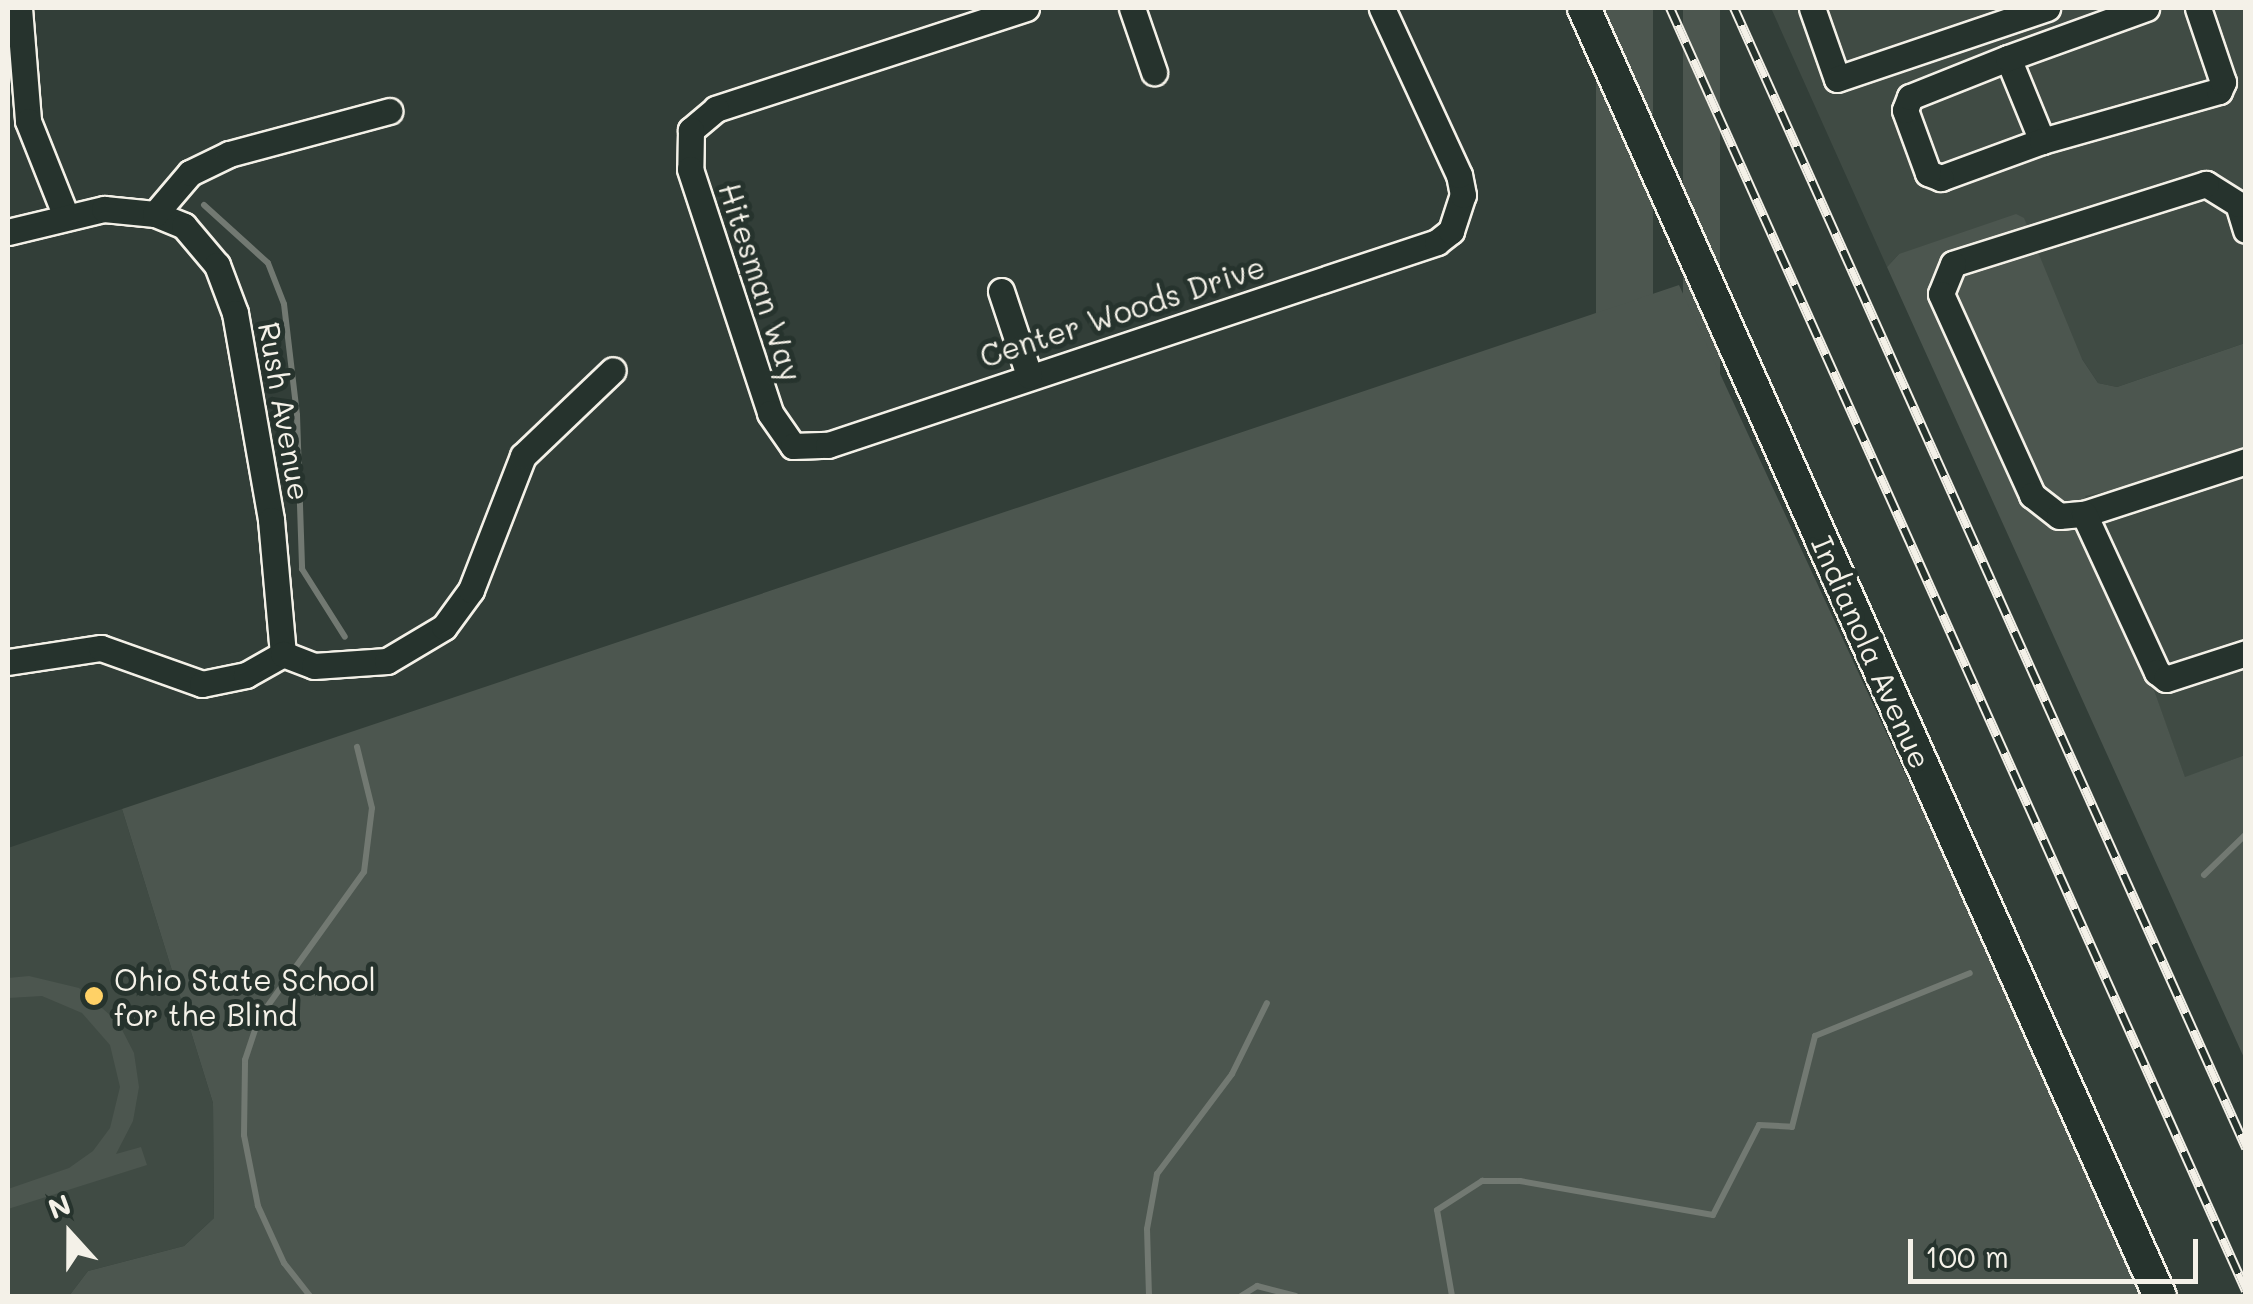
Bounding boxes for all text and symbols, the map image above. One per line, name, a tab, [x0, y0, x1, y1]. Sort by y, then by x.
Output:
street label: Hitesman Way	[712, 178, 810, 386]
street label: Center Woods Drive	[975, 248, 1269, 374]
street label: Rush Avenue	[252, 319, 318, 503]
street label: Indianola Avenue	[1805, 530, 1939, 774]
place label: Ohio State School for the Blind	[114, 961, 376, 1032]
marker: Ohio State School for the Blind	[83, 985, 105, 1007]
north arrow	[20, 1184, 120, 1284]
text: N	[43, 1185, 76, 1227]
scale bar	[1913, 1219, 2203, 1281]
text: 100 m	[1925, 1236, 2009, 1276]

